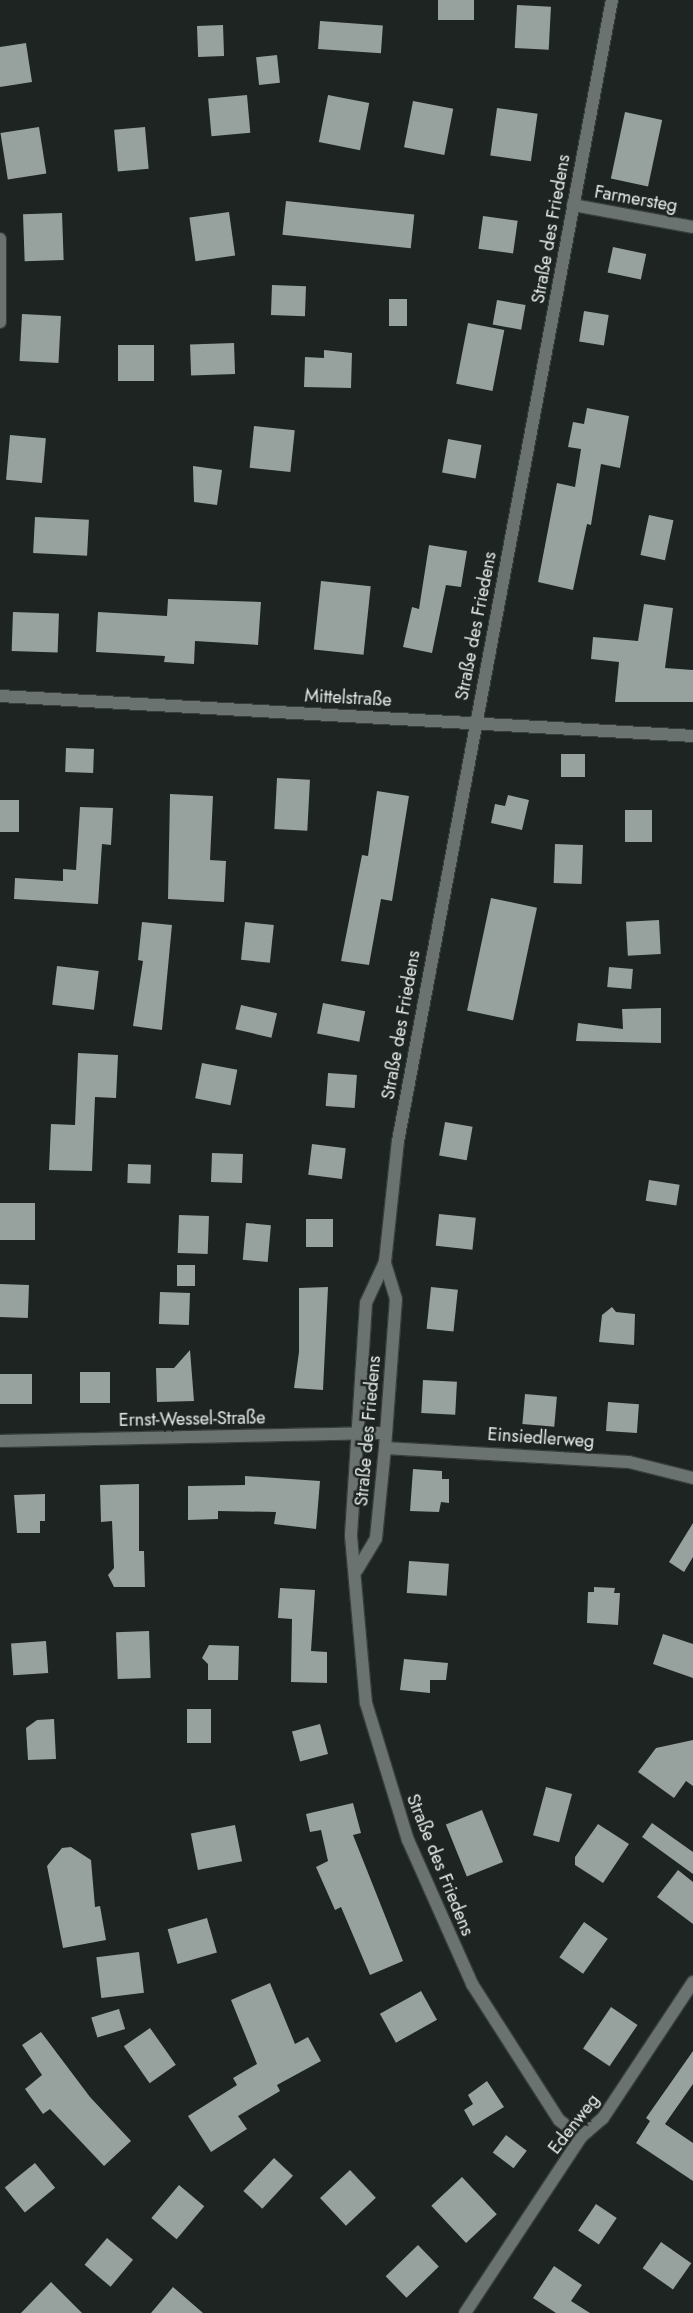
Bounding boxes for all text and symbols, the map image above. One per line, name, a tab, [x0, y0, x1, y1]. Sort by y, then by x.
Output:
street label: Straße des Friedens	[527, 153, 575, 305]
street label: Farmersteg	[593, 181, 679, 217]
street label: Straße des Friedens	[451, 550, 501, 702]
street label: Mittelstraße	[304, 685, 392, 711]
street label: Straße des Friedens	[377, 949, 425, 1101]
street label: Straße des Friedens	[351, 1355, 385, 1507]
street label: Ernst-Wessel-Straße	[118, 1407, 266, 1431]
street label: Einsiedlerweg	[487, 1423, 595, 1453]
street label: Straße des Friedens	[402, 1791, 478, 1939]
street label: Edenweg	[544, 2090, 604, 2158]

